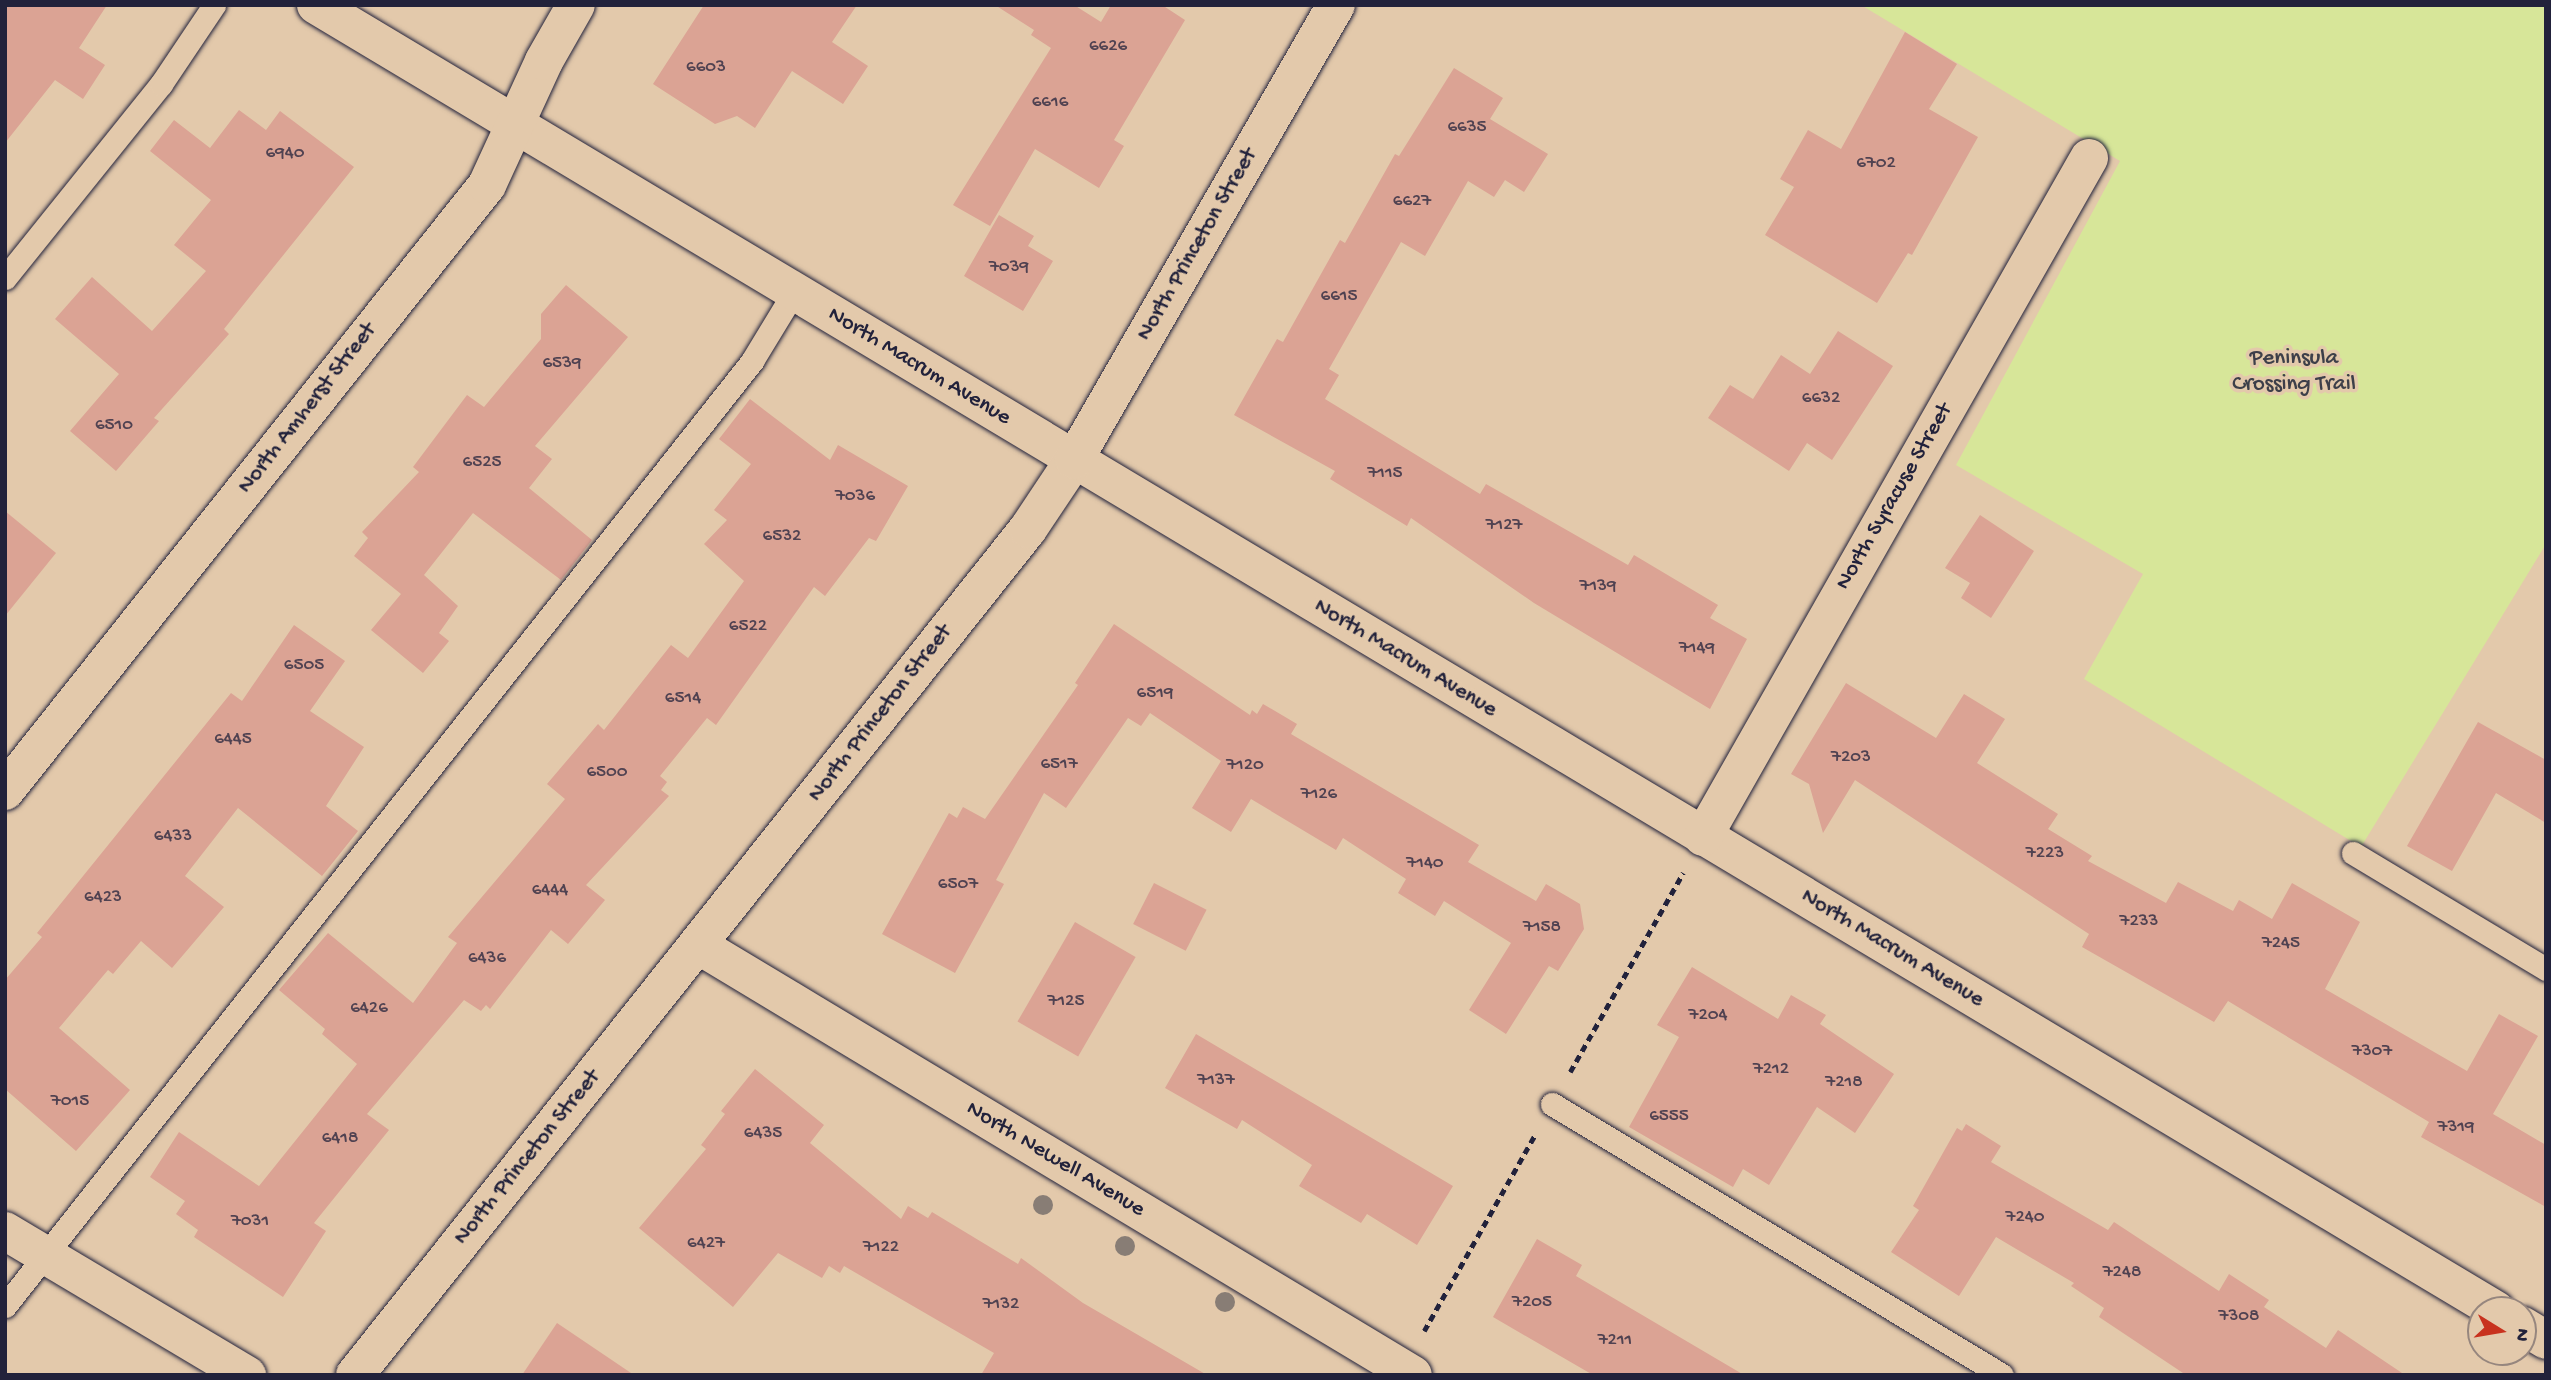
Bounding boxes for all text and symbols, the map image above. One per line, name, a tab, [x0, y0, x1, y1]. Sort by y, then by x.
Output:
house number: 6626	[1089, 36, 1127, 58]
house number: 6603	[686, 57, 726, 79]
house number: 6616	[1032, 92, 1068, 114]
house number: 6635	[1447, 117, 1487, 139]
house number: 6940	[266, 143, 304, 165]
street label: North Princeton Street	[1132, 144, 1264, 346]
house number: 6702	[1856, 153, 1896, 175]
house number: 6627	[1393, 191, 1431, 213]
house number: 7039	[989, 257, 1029, 279]
house number: 6615	[1321, 286, 1357, 308]
street label: North Macrum Avenue	[822, 301, 1016, 433]
street label: North Amherst Street	[233, 318, 383, 500]
park label: Peninsula Crossing Trail	[2232, 345, 2356, 399]
house number: 6539	[542, 353, 582, 375]
house number: 6632	[1802, 388, 1840, 410]
street label: North Syracuse Street	[1830, 399, 1960, 595]
house number: 6510	[95, 415, 133, 437]
house number: 6525	[463, 452, 501, 474]
house number: 7115	[1367, 463, 1403, 485]
house number: 7036	[835, 486, 875, 508]
house number: 7127	[1486, 515, 1522, 537]
house number: 6532	[763, 526, 801, 548]
house number: 7139	[1580, 576, 1616, 598]
street label: North Macrum Avenue	[1308, 593, 1502, 725]
house number: 6522	[729, 616, 767, 638]
street label: North Princeton Street	[803, 620, 959, 808]
house number: 7149	[1679, 638, 1715, 660]
house number: 6505	[284, 655, 324, 677]
house number: 6519	[1137, 683, 1173, 705]
house number: 6514	[665, 688, 701, 710]
house number: 6445	[214, 729, 252, 751]
house number: 7203	[1831, 747, 1871, 769]
house number: 6517	[1040, 754, 1078, 776]
house number: 7120	[1226, 755, 1264, 777]
house number: 6500	[586, 762, 628, 784]
house number: 7126	[1301, 784, 1337, 806]
house number: 6433	[154, 826, 192, 848]
house number: 7223	[2026, 843, 2064, 865]
house number: 7140	[1406, 853, 1444, 875]
house number: 6507	[938, 874, 978, 896]
house number: 6444	[532, 880, 568, 902]
street label: North Macrum Avenue	[1795, 883, 1989, 1015]
house number: 6423	[84, 887, 122, 909]
house number: 7233	[2120, 911, 2158, 933]
house number: 7158	[1523, 917, 1561, 939]
house number: 7245	[2262, 933, 2300, 955]
house number: 6436	[468, 948, 506, 970]
house number: 7125	[1048, 991, 1084, 1013]
house number: 6426	[350, 998, 388, 1020]
house number: 7204	[1689, 1005, 1727, 1027]
house number: 7307	[2352, 1041, 2392, 1063]
house number: 7212	[1753, 1059, 1789, 1081]
street label: North Princeton Street	[449, 1065, 607, 1251]
house number: 7137	[1197, 1070, 1235, 1092]
house number: 7218	[1825, 1072, 1863, 1094]
house number: 7015	[51, 1091, 89, 1113]
street label: North Newell Avenue	[961, 1096, 1149, 1224]
house number: 6555	[1649, 1106, 1689, 1128]
house number: 7319	[2438, 1117, 2474, 1139]
house number: 6435	[744, 1123, 782, 1145]
house number: 6418	[322, 1128, 358, 1150]
house number: 7240	[2006, 1207, 2044, 1229]
house number: 7031	[231, 1211, 269, 1233]
house number: 6427	[687, 1233, 725, 1255]
house number: 7122	[863, 1237, 899, 1259]
house number: 7248	[2103, 1262, 2141, 1284]
house number: 7205	[1512, 1292, 1552, 1314]
house number: 7132	[983, 1294, 1019, 1316]
north arrow	[2467, 1296, 2537, 1366]
house number: 7308	[2219, 1306, 2259, 1328]
text: N	[2509, 1326, 2534, 1343]
house number: 7211	[1598, 1330, 1632, 1352]

